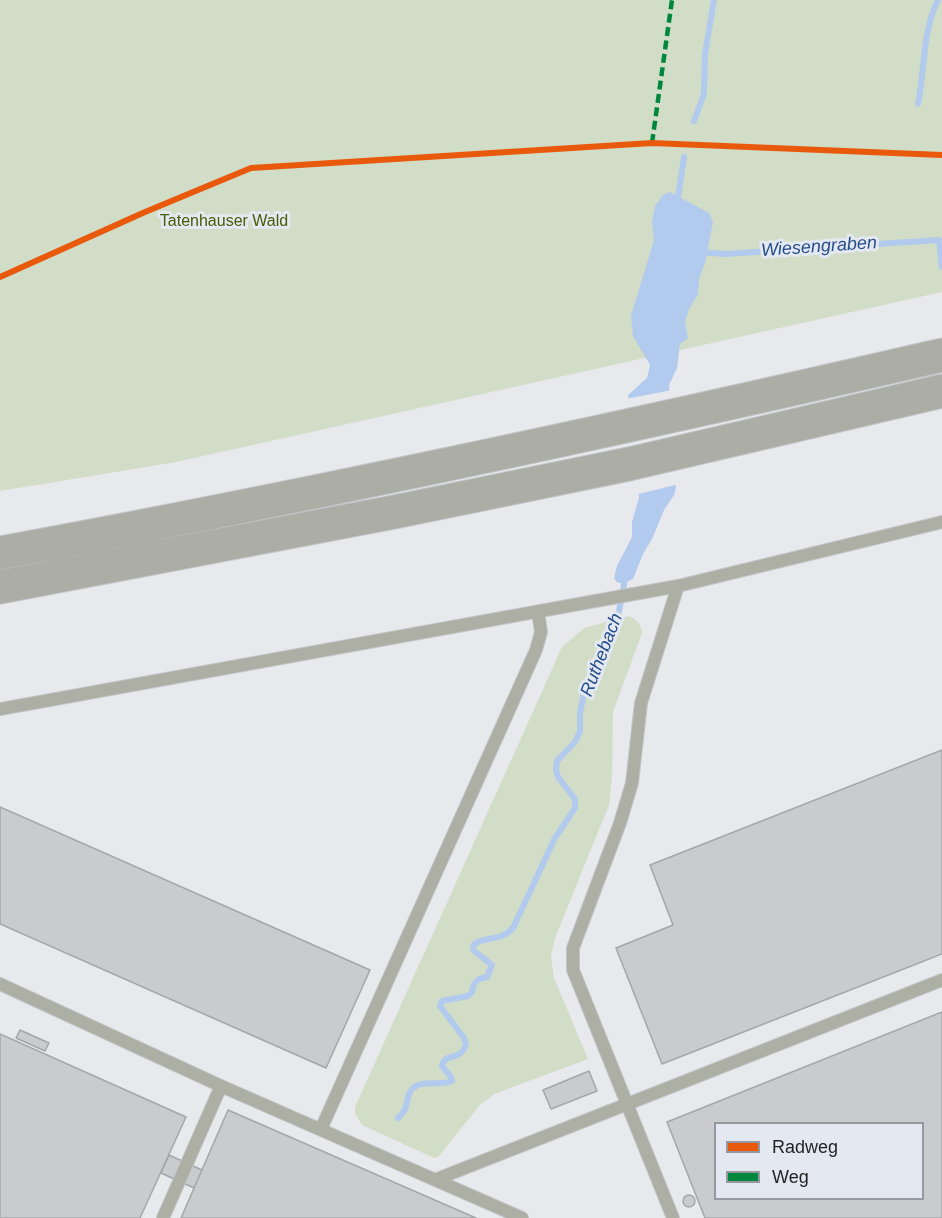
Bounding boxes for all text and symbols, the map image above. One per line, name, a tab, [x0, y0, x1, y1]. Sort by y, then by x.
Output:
park label: Tatenhauser Wald	[160, 212, 288, 232]
water label: Wiesengraben	[760, 232, 878, 262]
water label: Ruthebach	[576, 610, 628, 700]
legend	[714, 1122, 924, 1200]
text: Radweg	[772, 1137, 838, 1157]
text: Weg	[772, 1167, 809, 1187]

